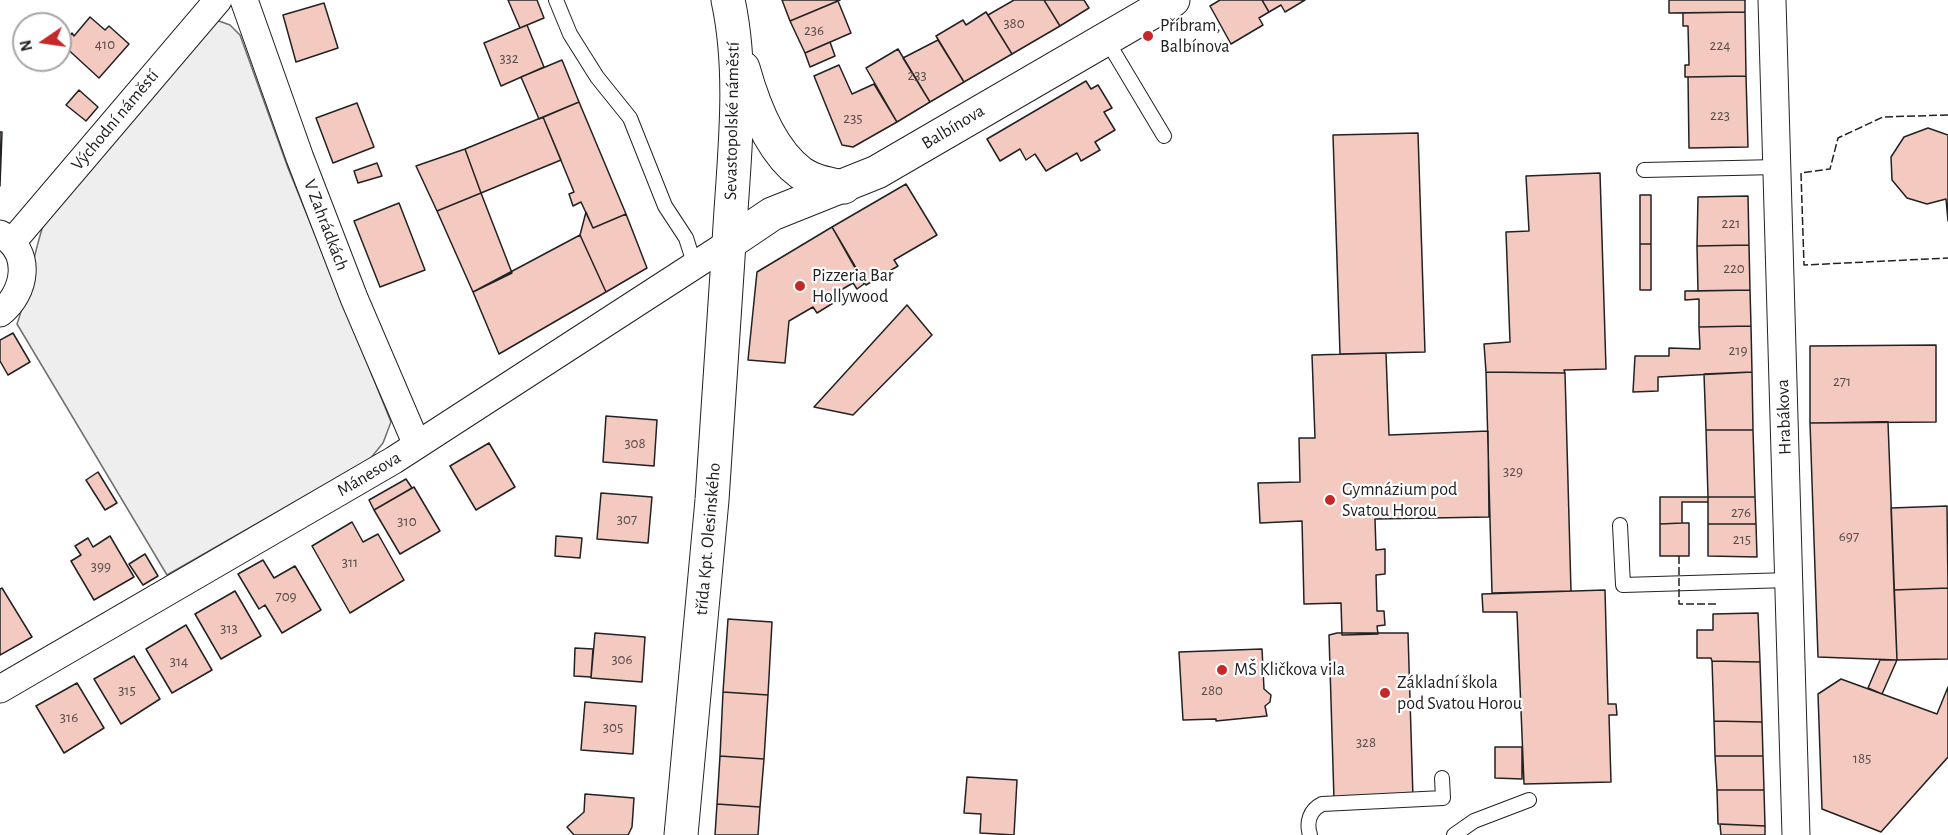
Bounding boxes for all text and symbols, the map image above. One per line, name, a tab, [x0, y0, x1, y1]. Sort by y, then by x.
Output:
north arrow	[12, 12, 72, 72]
house number: 380	[1003, 14, 1025, 32]
place label: Příbram, Balbínova	[1160, 15, 1230, 57]
house number: 236	[804, 21, 824, 39]
marker: Příbram, Balbínova	[1141, 29, 1155, 43]
house number: 410	[95, 35, 115, 53]
house number: 224	[1710, 36, 1730, 54]
text: N	[17, 38, 35, 53]
street label: Sevastopolské náměstí	[720, 42, 744, 200]
house number: 332	[499, 49, 519, 67]
street label: Východní náměstí	[67, 65, 163, 175]
house number: 233	[907, 66, 927, 84]
street label: Balbínova	[918, 100, 988, 154]
house number: 223	[1710, 106, 1730, 124]
house number: 235	[843, 109, 863, 127]
street label: V Zahrádkách	[299, 176, 353, 274]
house number: 221	[1722, 214, 1740, 232]
house number: 220	[1723, 259, 1745, 277]
place label: Pizzeria Bar Hollywood	[812, 265, 894, 308]
marker: Pizzeria Bar Hollywood	[793, 279, 807, 293]
house number: 219	[1728, 341, 1748, 359]
house number: 271	[1833, 372, 1851, 390]
street label: Hrabákova	[1772, 379, 1796, 455]
house number: 308	[624, 434, 646, 452]
street label: Mánesova	[333, 447, 405, 501]
street label: třída Kpt. Olesinského	[691, 462, 725, 616]
house number: 329	[1503, 462, 1523, 480]
place label: Gymnázium pod Svatou Horou	[1342, 479, 1457, 522]
marker: Gymnázium pod Svatou Horou	[1323, 493, 1337, 507]
house number: 276	[1731, 503, 1751, 521]
house number: 307	[617, 510, 637, 528]
house number: 310	[397, 512, 417, 530]
house number: 697	[1839, 527, 1859, 545]
house number: 215	[1733, 530, 1751, 548]
house number: 311	[342, 553, 358, 571]
house number: 399	[91, 557, 111, 575]
house number: 709	[275, 587, 297, 605]
house number: 313	[220, 619, 238, 637]
house number: 306	[611, 650, 633, 668]
house number: 314	[170, 652, 188, 670]
place label: MŠ Kličkova vila	[1234, 659, 1345, 681]
marker: MŠ Kličkova vila	[1215, 663, 1229, 677]
place label: Základní škola pod Svatou Horou	[1397, 672, 1522, 714]
house number: 315	[118, 681, 136, 699]
house number: 280	[1201, 681, 1223, 699]
marker: Základní škola pod Svatou Horou	[1378, 686, 1392, 700]
house number: 316	[60, 708, 78, 726]
house number: 305	[603, 718, 623, 736]
house number: 328	[1356, 733, 1376, 751]
house number: 185	[1853, 749, 1871, 767]

